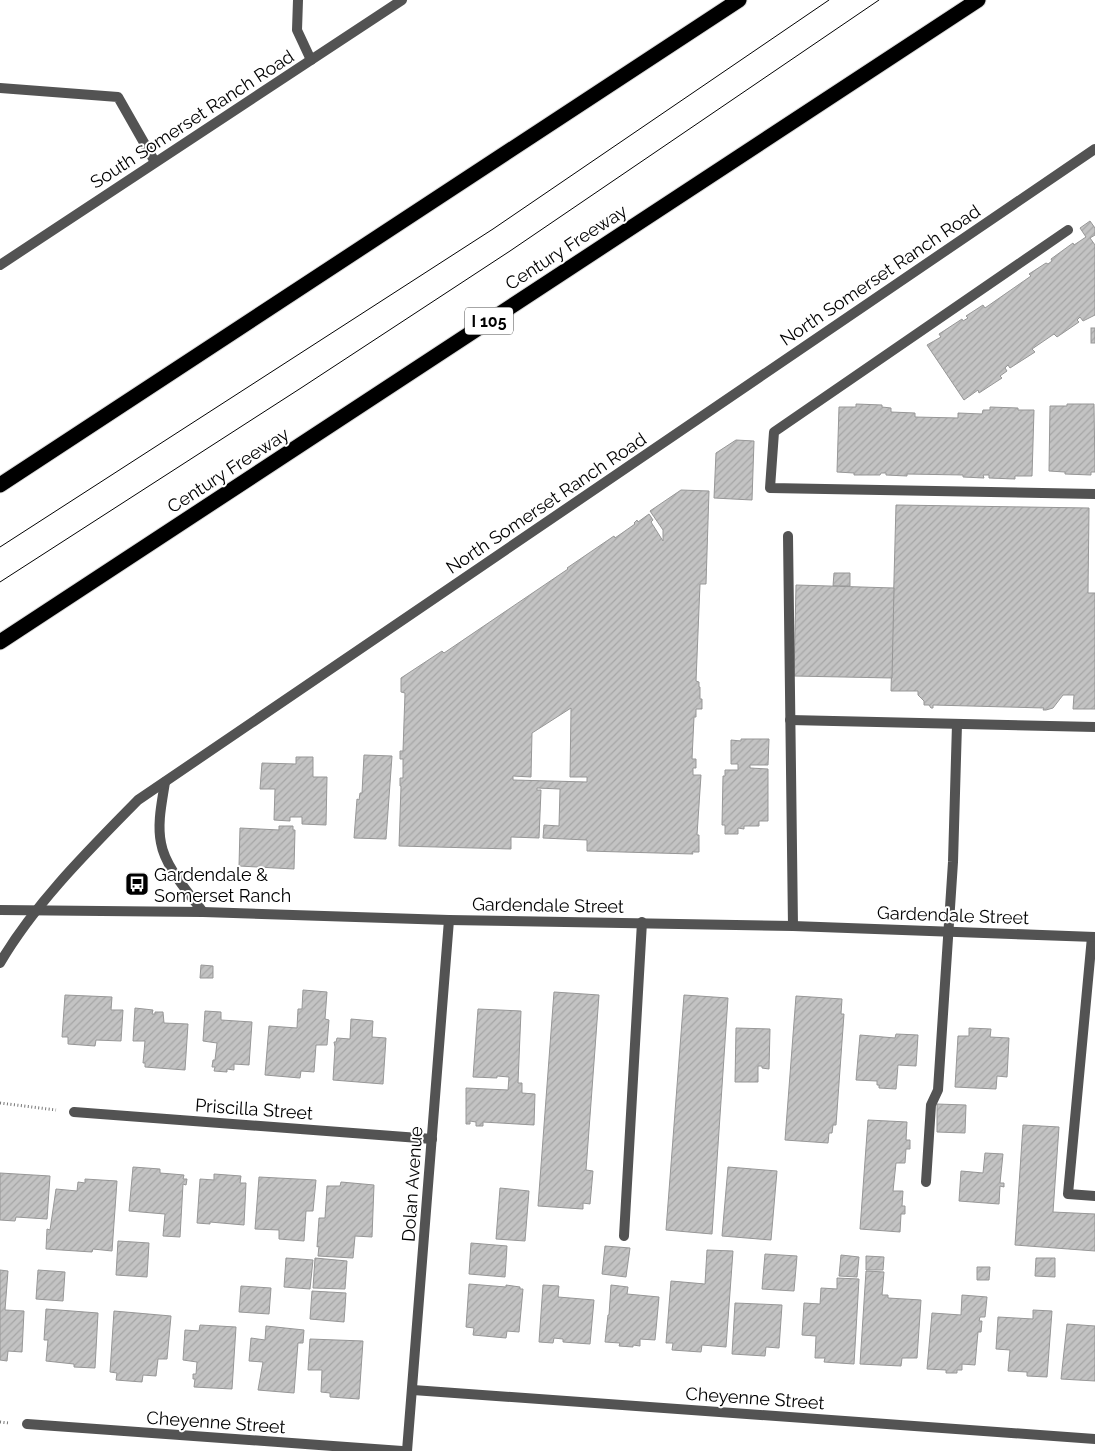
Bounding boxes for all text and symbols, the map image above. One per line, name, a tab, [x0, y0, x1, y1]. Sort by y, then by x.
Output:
street label: South Somerset Ranch Road	[86, 45, 298, 193]
street label: Century Freeway	[501, 200, 631, 294]
street label: North Somerset Ranch Road	[776, 200, 984, 350]
road number: I 105	[465, 308, 513, 334]
street label: Century Freeway	[163, 423, 293, 517]
street label: North Somerset Ranch Road	[442, 428, 650, 578]
place label: Gardendale & Somerset Ranch	[154, 864, 291, 906]
bus stop icon: Gardendale & Somerset Ranch	[124, 871, 150, 897]
street label: Gardendale Street	[472, 893, 624, 917]
street label: Gardendale Street	[877, 902, 1029, 928]
street label: Priscilla Street	[194, 1094, 314, 1124]
street label: Dolan Avenue	[397, 1125, 427, 1243]
street label: Cheyenne Street	[685, 1383, 825, 1413]
street label: Cheyenne Street	[146, 1407, 286, 1437]

